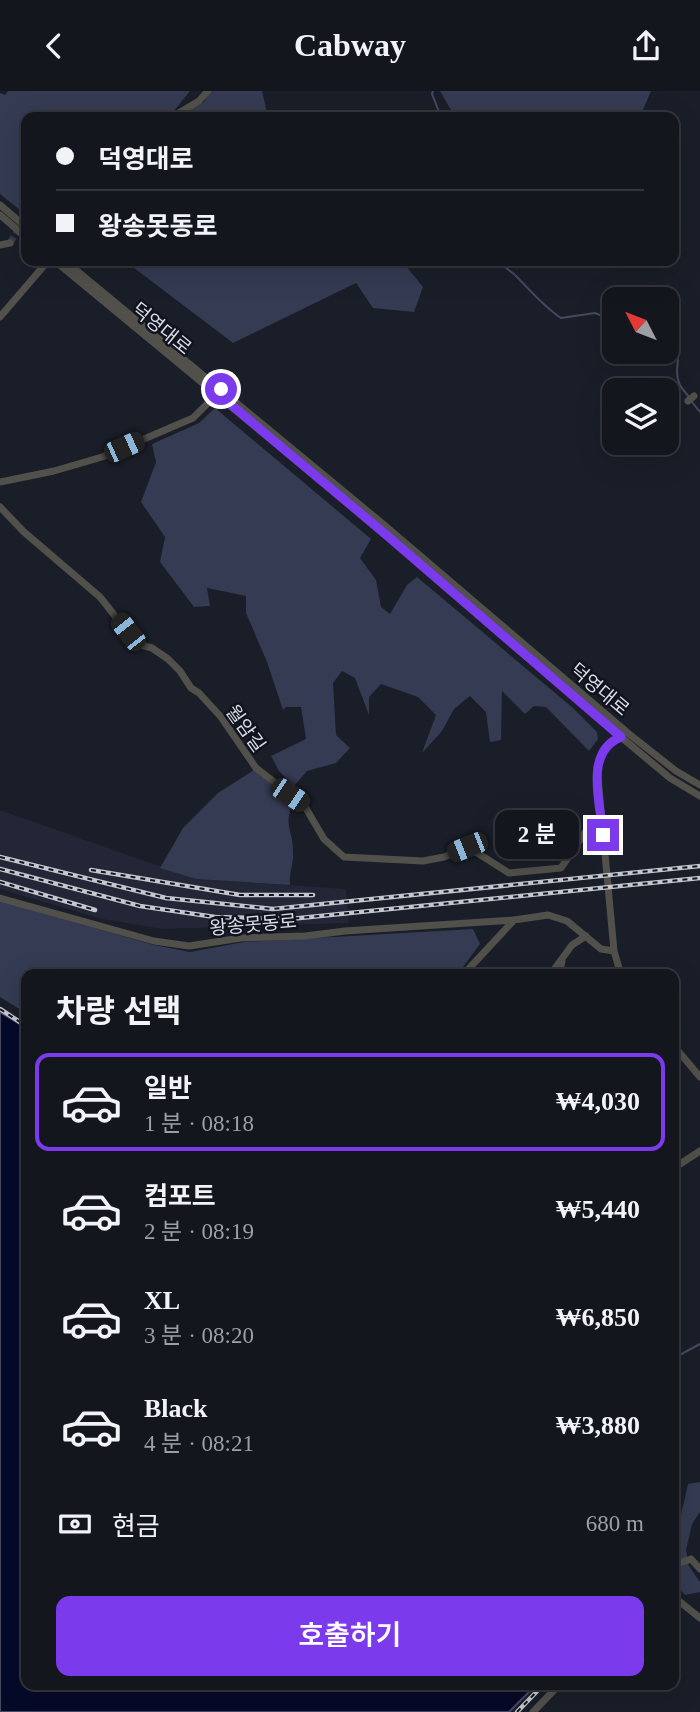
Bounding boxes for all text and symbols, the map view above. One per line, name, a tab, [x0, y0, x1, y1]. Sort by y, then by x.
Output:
icon: back	[35, 27, 73, 65]
text: Cabway	[294, 27, 406, 63]
icon: share	[627, 27, 665, 65]
text: 덕영대로	[98, 145, 194, 174]
text: 왕송못동로	[98, 212, 218, 241]
north arrow	[602, 287, 679, 364]
map controls	[602, 287, 679, 455]
street label: 덕영대로	[128, 298, 195, 359]
route start	[205, 373, 237, 405]
button: layers	[602, 378, 679, 455]
car	[101, 429, 148, 465]
car	[107, 609, 150, 655]
street label: 덕영대로	[566, 659, 633, 720]
street label: 월암길	[222, 701, 270, 756]
car	[267, 775, 314, 815]
callout: 2 분	[494, 811, 578, 859]
route end	[587, 819, 619, 851]
text: 2 분	[518, 822, 556, 847]
car	[444, 829, 491, 865]
street label: 왕송못동로	[209, 910, 297, 939]
text: 차량 선택	[56, 993, 182, 1029]
icon: car	[60, 1071, 123, 1134]
text: 일반	[144, 1074, 192, 1103]
text: ₩4,030	[556, 1087, 640, 1116]
text: 1 분 · 08:18	[144, 1111, 254, 1136]
icon: car	[60, 1179, 123, 1242]
text: 컴포트	[144, 1182, 216, 1211]
text: ₩5,440	[556, 1195, 640, 1224]
text: 2 분 · 08:19	[144, 1219, 254, 1244]
text: XL	[144, 1286, 180, 1315]
icon: car	[60, 1287, 123, 1350]
text: ₩6,850	[556, 1303, 640, 1332]
text: 3 분 · 08:20	[144, 1323, 254, 1348]
text: Black	[144, 1394, 208, 1423]
icon: car	[60, 1395, 123, 1458]
text: ₩3,880	[556, 1411, 640, 1440]
text: 4 분 · 08:21	[144, 1431, 254, 1456]
icon: cash	[56, 1505, 94, 1543]
text: 680 m	[586, 1511, 644, 1536]
text: 현금	[112, 1512, 160, 1541]
button: 호출하기	[56, 1596, 644, 1676]

